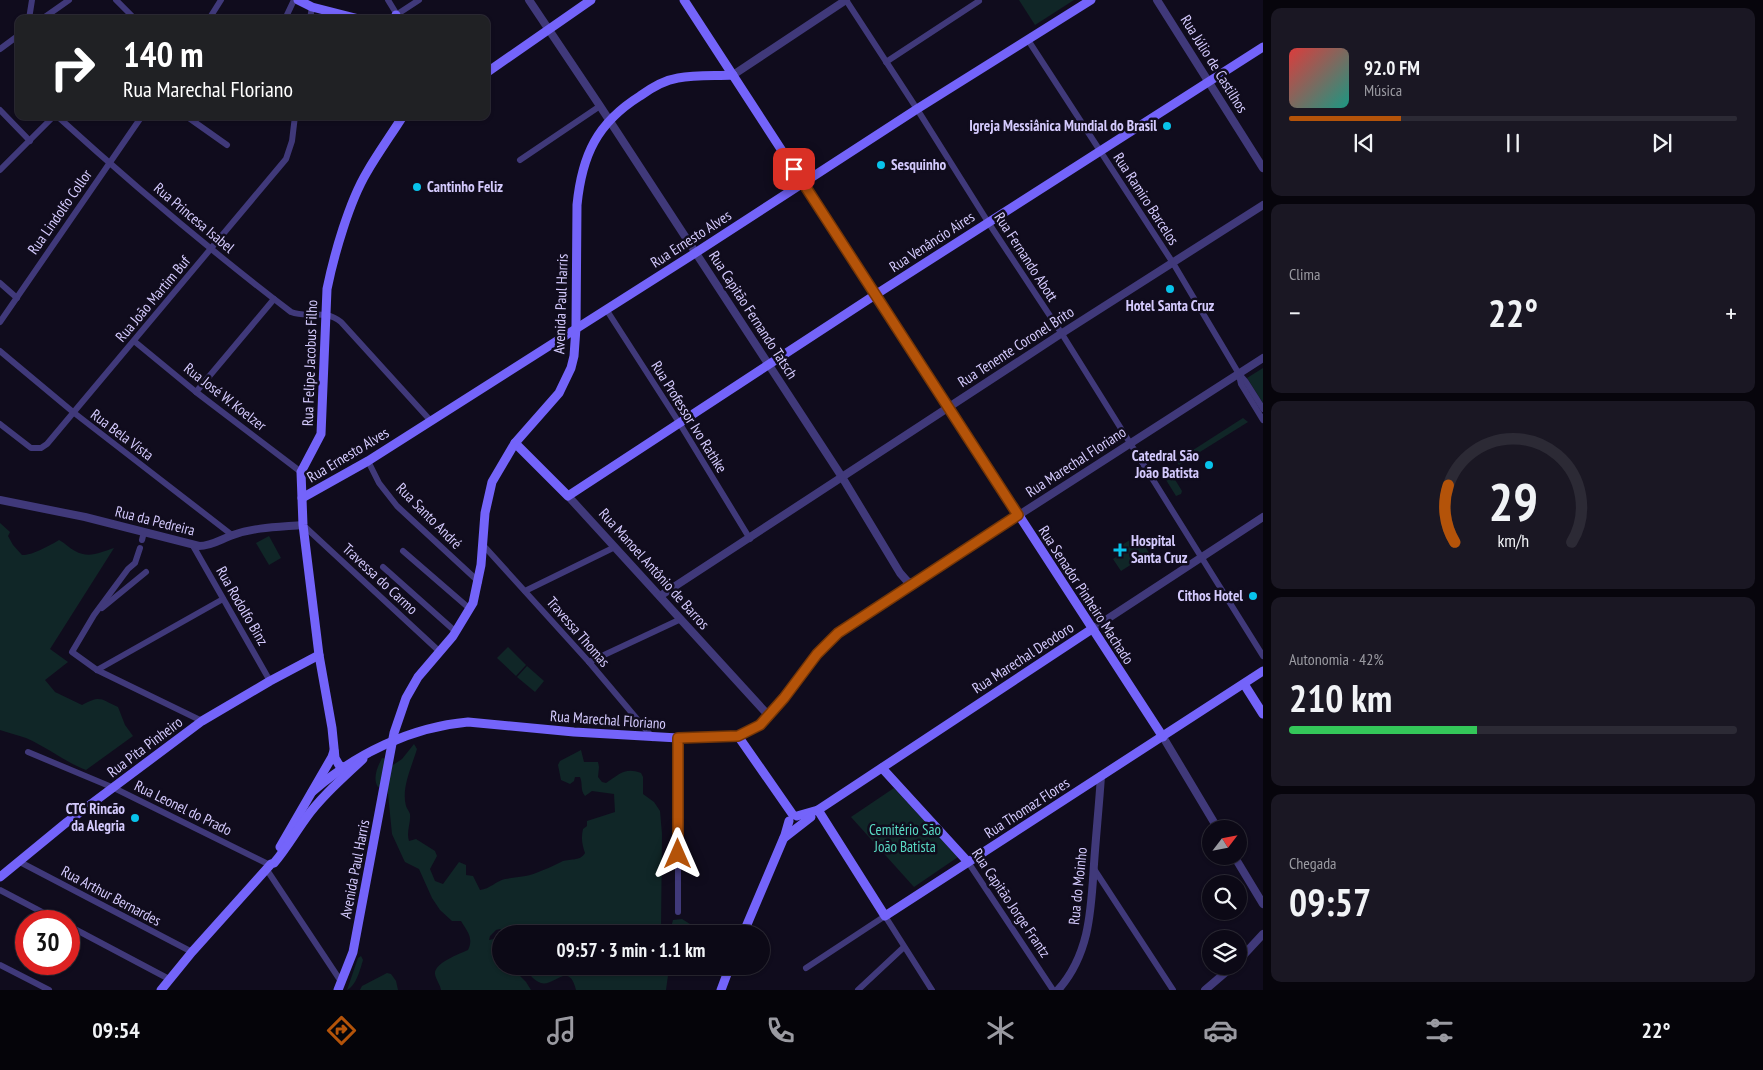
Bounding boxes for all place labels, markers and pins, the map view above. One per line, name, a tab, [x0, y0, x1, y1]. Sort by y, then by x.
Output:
place label: Igreja Messiânica Mundial do Brasil	[969, 116, 1157, 135]
marker: Igreja Messiânica Mundial do Brasil	[1161, 120, 1173, 132]
pin	[773, 148, 815, 190]
place label: Sesquinho	[891, 155, 946, 174]
marker: Sesquinho	[875, 159, 887, 171]
place label: Cantinho Feliz	[427, 177, 503, 196]
marker: Cantinho Feliz	[411, 181, 423, 193]
marker: Hotel Santa Cruz	[1164, 283, 1176, 295]
place label: Hotel Santa Cruz	[1126, 296, 1215, 315]
place label: Catedral São João Batista	[1132, 446, 1199, 482]
marker: Catedral São João Batista	[1203, 459, 1215, 471]
place label: Hospital Santa Cruz	[1131, 531, 1188, 567]
marker: Hospital Santa Cruz	[1113, 543, 1127, 557]
place label: Cithos Hotel	[1178, 586, 1243, 605]
marker: Cithos Hotel	[1247, 590, 1259, 602]
place label: CTG Rincão da Alegria	[66, 799, 125, 835]
marker: CTG Rincão da Alegria	[129, 812, 141, 824]

